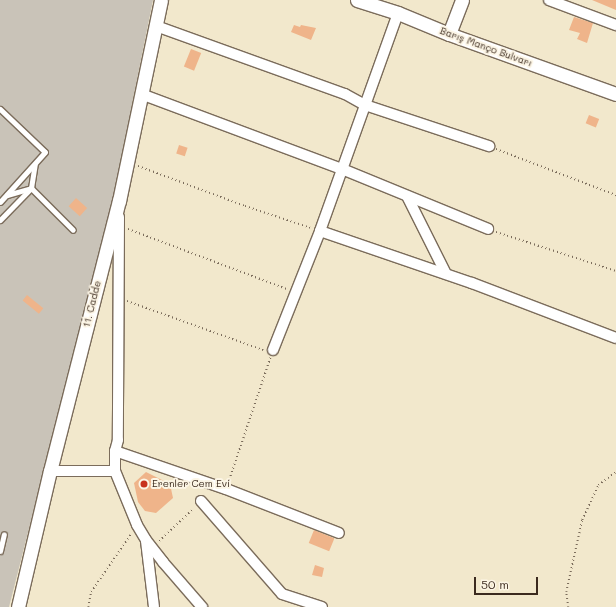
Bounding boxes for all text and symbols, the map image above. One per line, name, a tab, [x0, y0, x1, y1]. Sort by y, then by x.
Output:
street label: Barış Manço Bulvarı	[438, 25, 534, 69]
street label: 11. Cadde	[80, 280, 104, 328]
place label: Erenler Cem Evi	[152, 478, 230, 490]
marker: Erenler Cem Evi	[139, 479, 149, 489]
scale bar	[476, 569, 540, 595]
text: 50 m	[481, 576, 509, 592]

